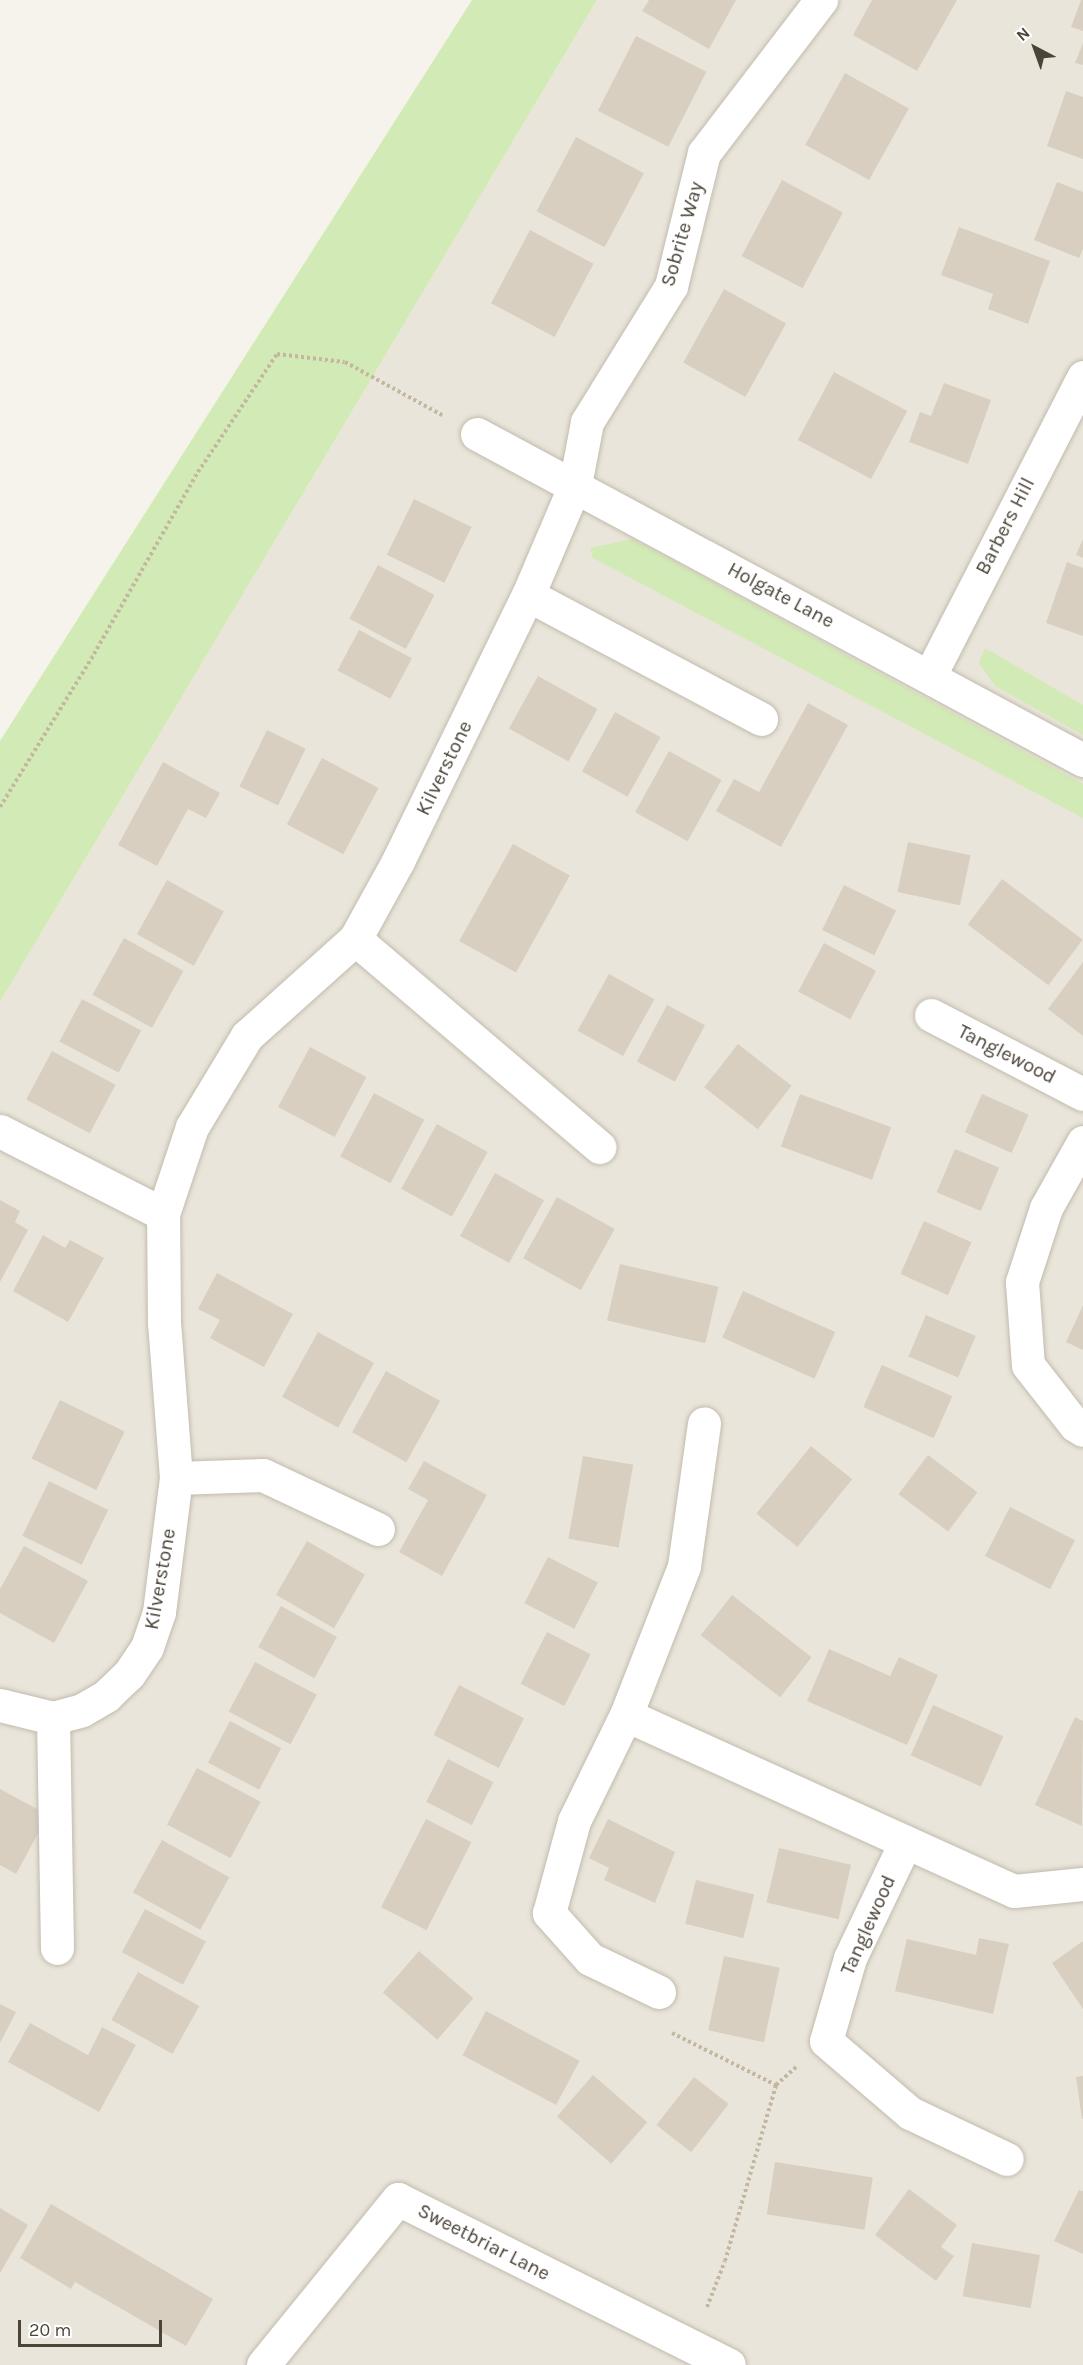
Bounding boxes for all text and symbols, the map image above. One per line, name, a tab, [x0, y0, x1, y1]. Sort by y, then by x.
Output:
north arrow	[1005, 18, 1065, 78]
text: N	[1012, 23, 1033, 45]
street label: Sobrite Way	[656, 179, 708, 289]
street label: Barbers Hill	[970, 473, 1040, 579]
street label: Holgate Lane	[724, 557, 838, 633]
street label: Kilverstone	[411, 717, 477, 819]
street label: Tanglewood	[954, 1019, 1060, 1089]
street label: Kilverstone	[139, 1526, 181, 1632]
street label: Tanglewood	[835, 1871, 901, 1979]
street label: Sweetbriar Lane	[414, 2198, 554, 2286]
scale bar	[21, 2308, 165, 2346]
text: 20 m	[29, 2319, 71, 2341]

